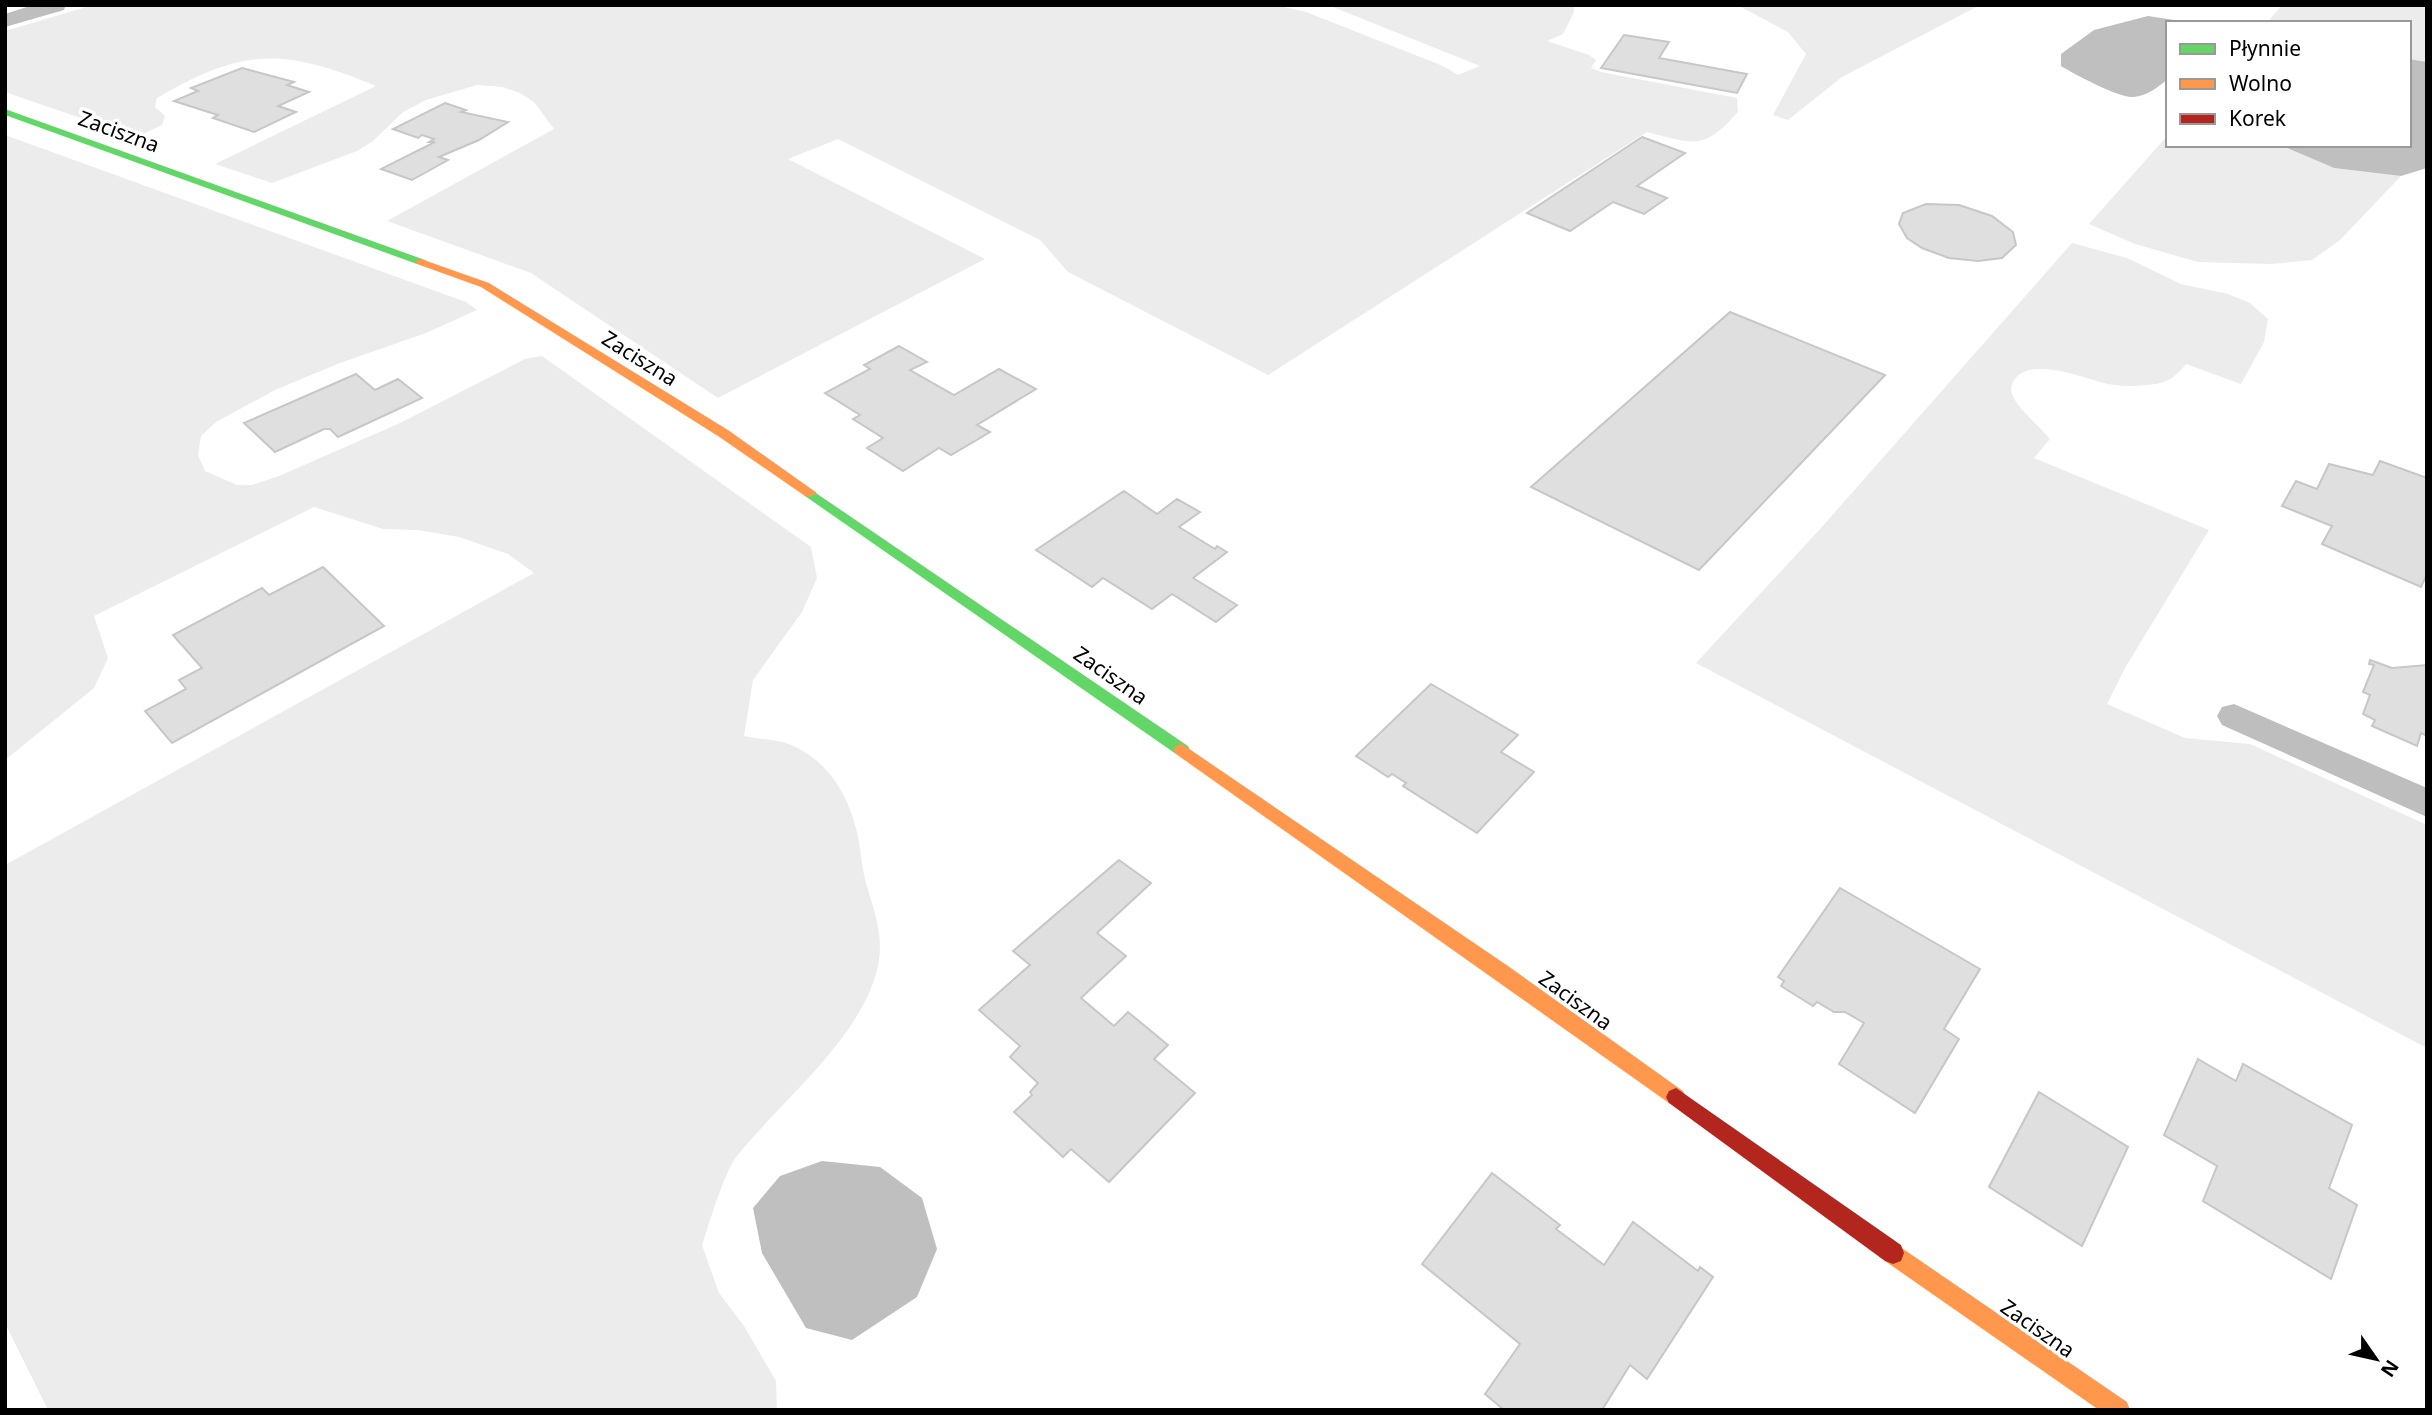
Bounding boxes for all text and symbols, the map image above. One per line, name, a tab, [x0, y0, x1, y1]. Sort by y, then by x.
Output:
legend	[2166, 21, 2411, 147]
text: Płynnie	[2229, 34, 2301, 62]
text: Wolno	[2229, 69, 2292, 97]
street label: Zaciszna	[75, 103, 163, 159]
text: Korek	[2229, 104, 2287, 132]
street label: Zaciszna	[597, 324, 683, 392]
street label: Zaciszna	[1069, 639, 1153, 711]
street label: Zaciszna	[1534, 964, 1618, 1036]
street label: Zaciszna	[1996, 1292, 2080, 1364]
north arrow	[2341, 1324, 2411, 1394]
text: N	[2375, 1355, 2405, 1382]

